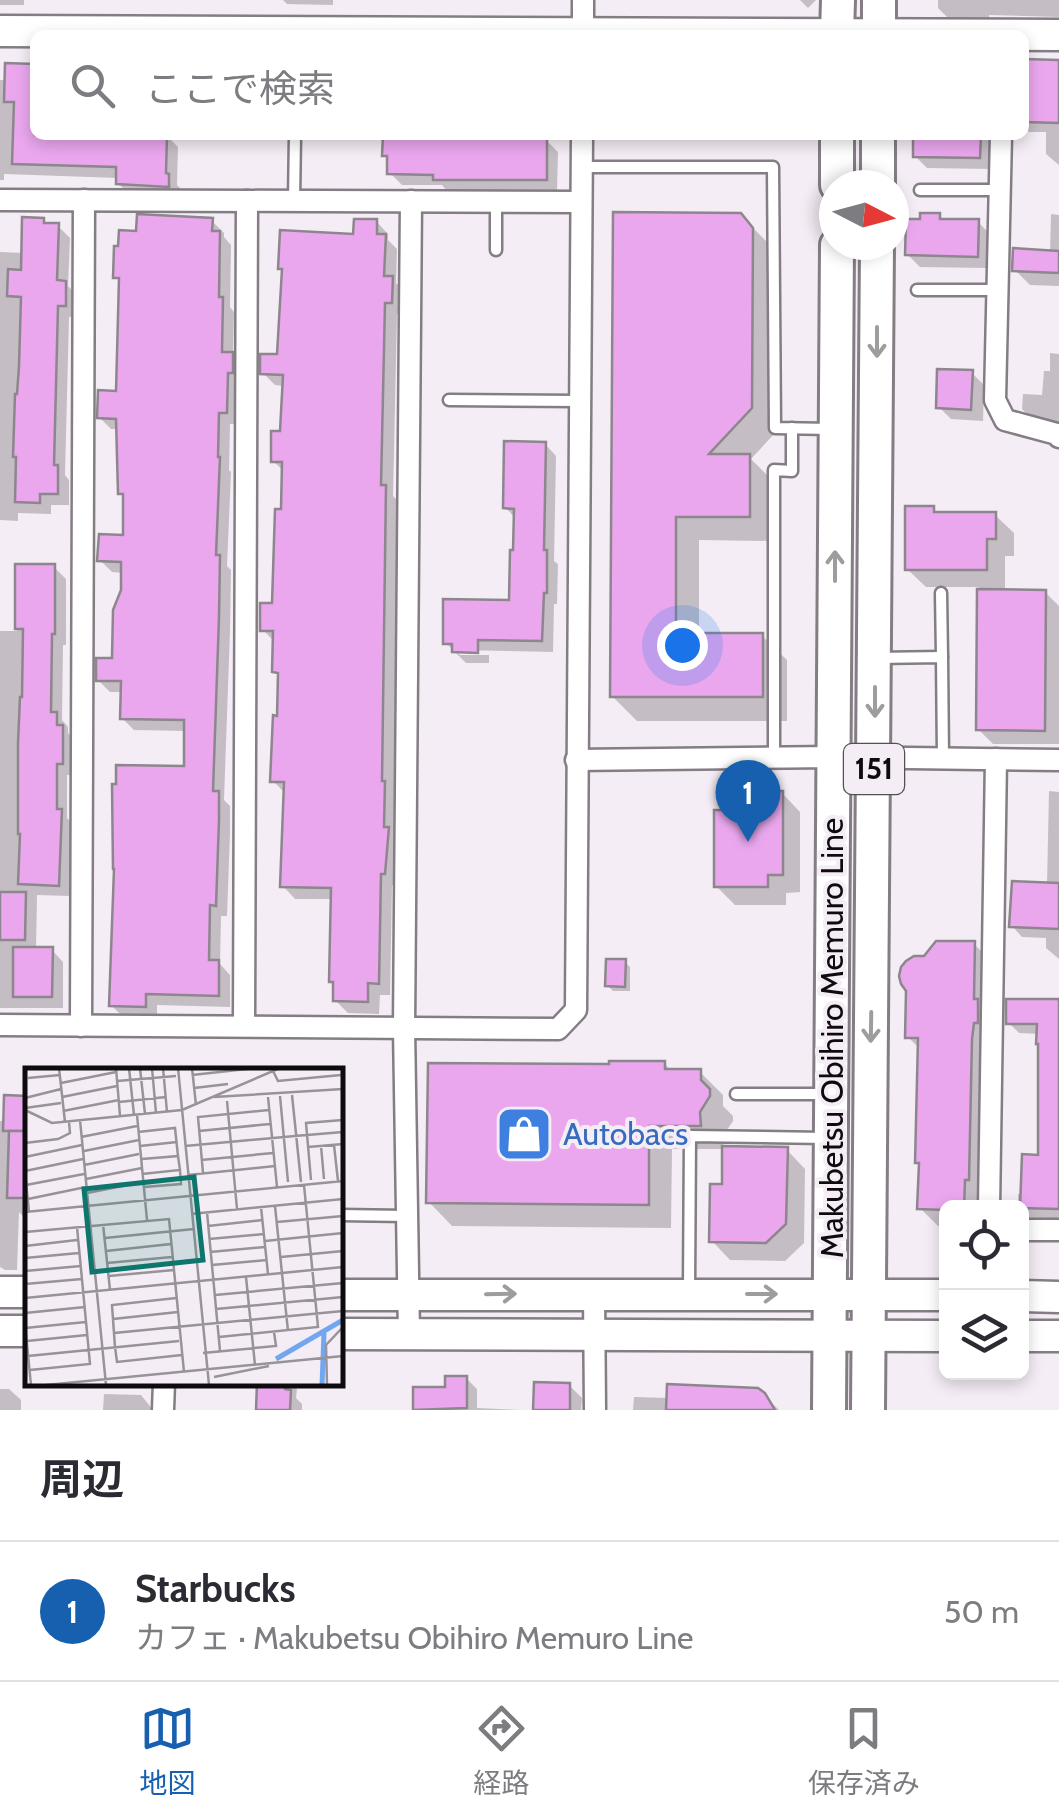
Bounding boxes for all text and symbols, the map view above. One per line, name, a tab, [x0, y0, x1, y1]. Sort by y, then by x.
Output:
search box	[30, 30, 1029, 140]
icon: search	[65, 58, 120, 113]
text: ここで検索	[145, 65, 335, 112]
north arrow	[819, 170, 909, 260]
one-way arrow	[868, 326, 886, 358]
one-way arrow	[826, 551, 844, 584]
your location	[657, 620, 708, 671]
one-way arrow	[866, 686, 884, 718]
road number: 151	[844, 744, 904, 794]
pin: 1	[716, 760, 780, 842]
street label: Makubetsu Obihiro Memuro Line	[812, 818, 851, 1258]
one-way arrow	[862, 1010, 880, 1043]
inset map	[25, 1068, 342, 1385]
shop icon: Autobacs	[494, 1104, 554, 1164]
place label: Autobacs	[563, 1114, 688, 1153]
map controls	[939, 1200, 1029, 1380]
button: locate	[939, 1200, 1029, 1290]
one-way arrow	[484, 1284, 516, 1304]
one-way arrow	[744, 1284, 777, 1304]
button: layers	[939, 1290, 1029, 1380]
text: 周辺	[40, 1453, 124, 1505]
text: Starbucks	[135, 1565, 296, 1612]
text: 1	[67, 1592, 78, 1631]
text: 50 m	[944, 1592, 1019, 1631]
text: カフェ · Makubetsu Obihiro Memuro Line	[135, 1618, 693, 1657]
tab: 地図	[139, 1701, 195, 1801]
tab: 経路	[473, 1701, 530, 1801]
tab: 保存済み	[808, 1701, 920, 1801]

